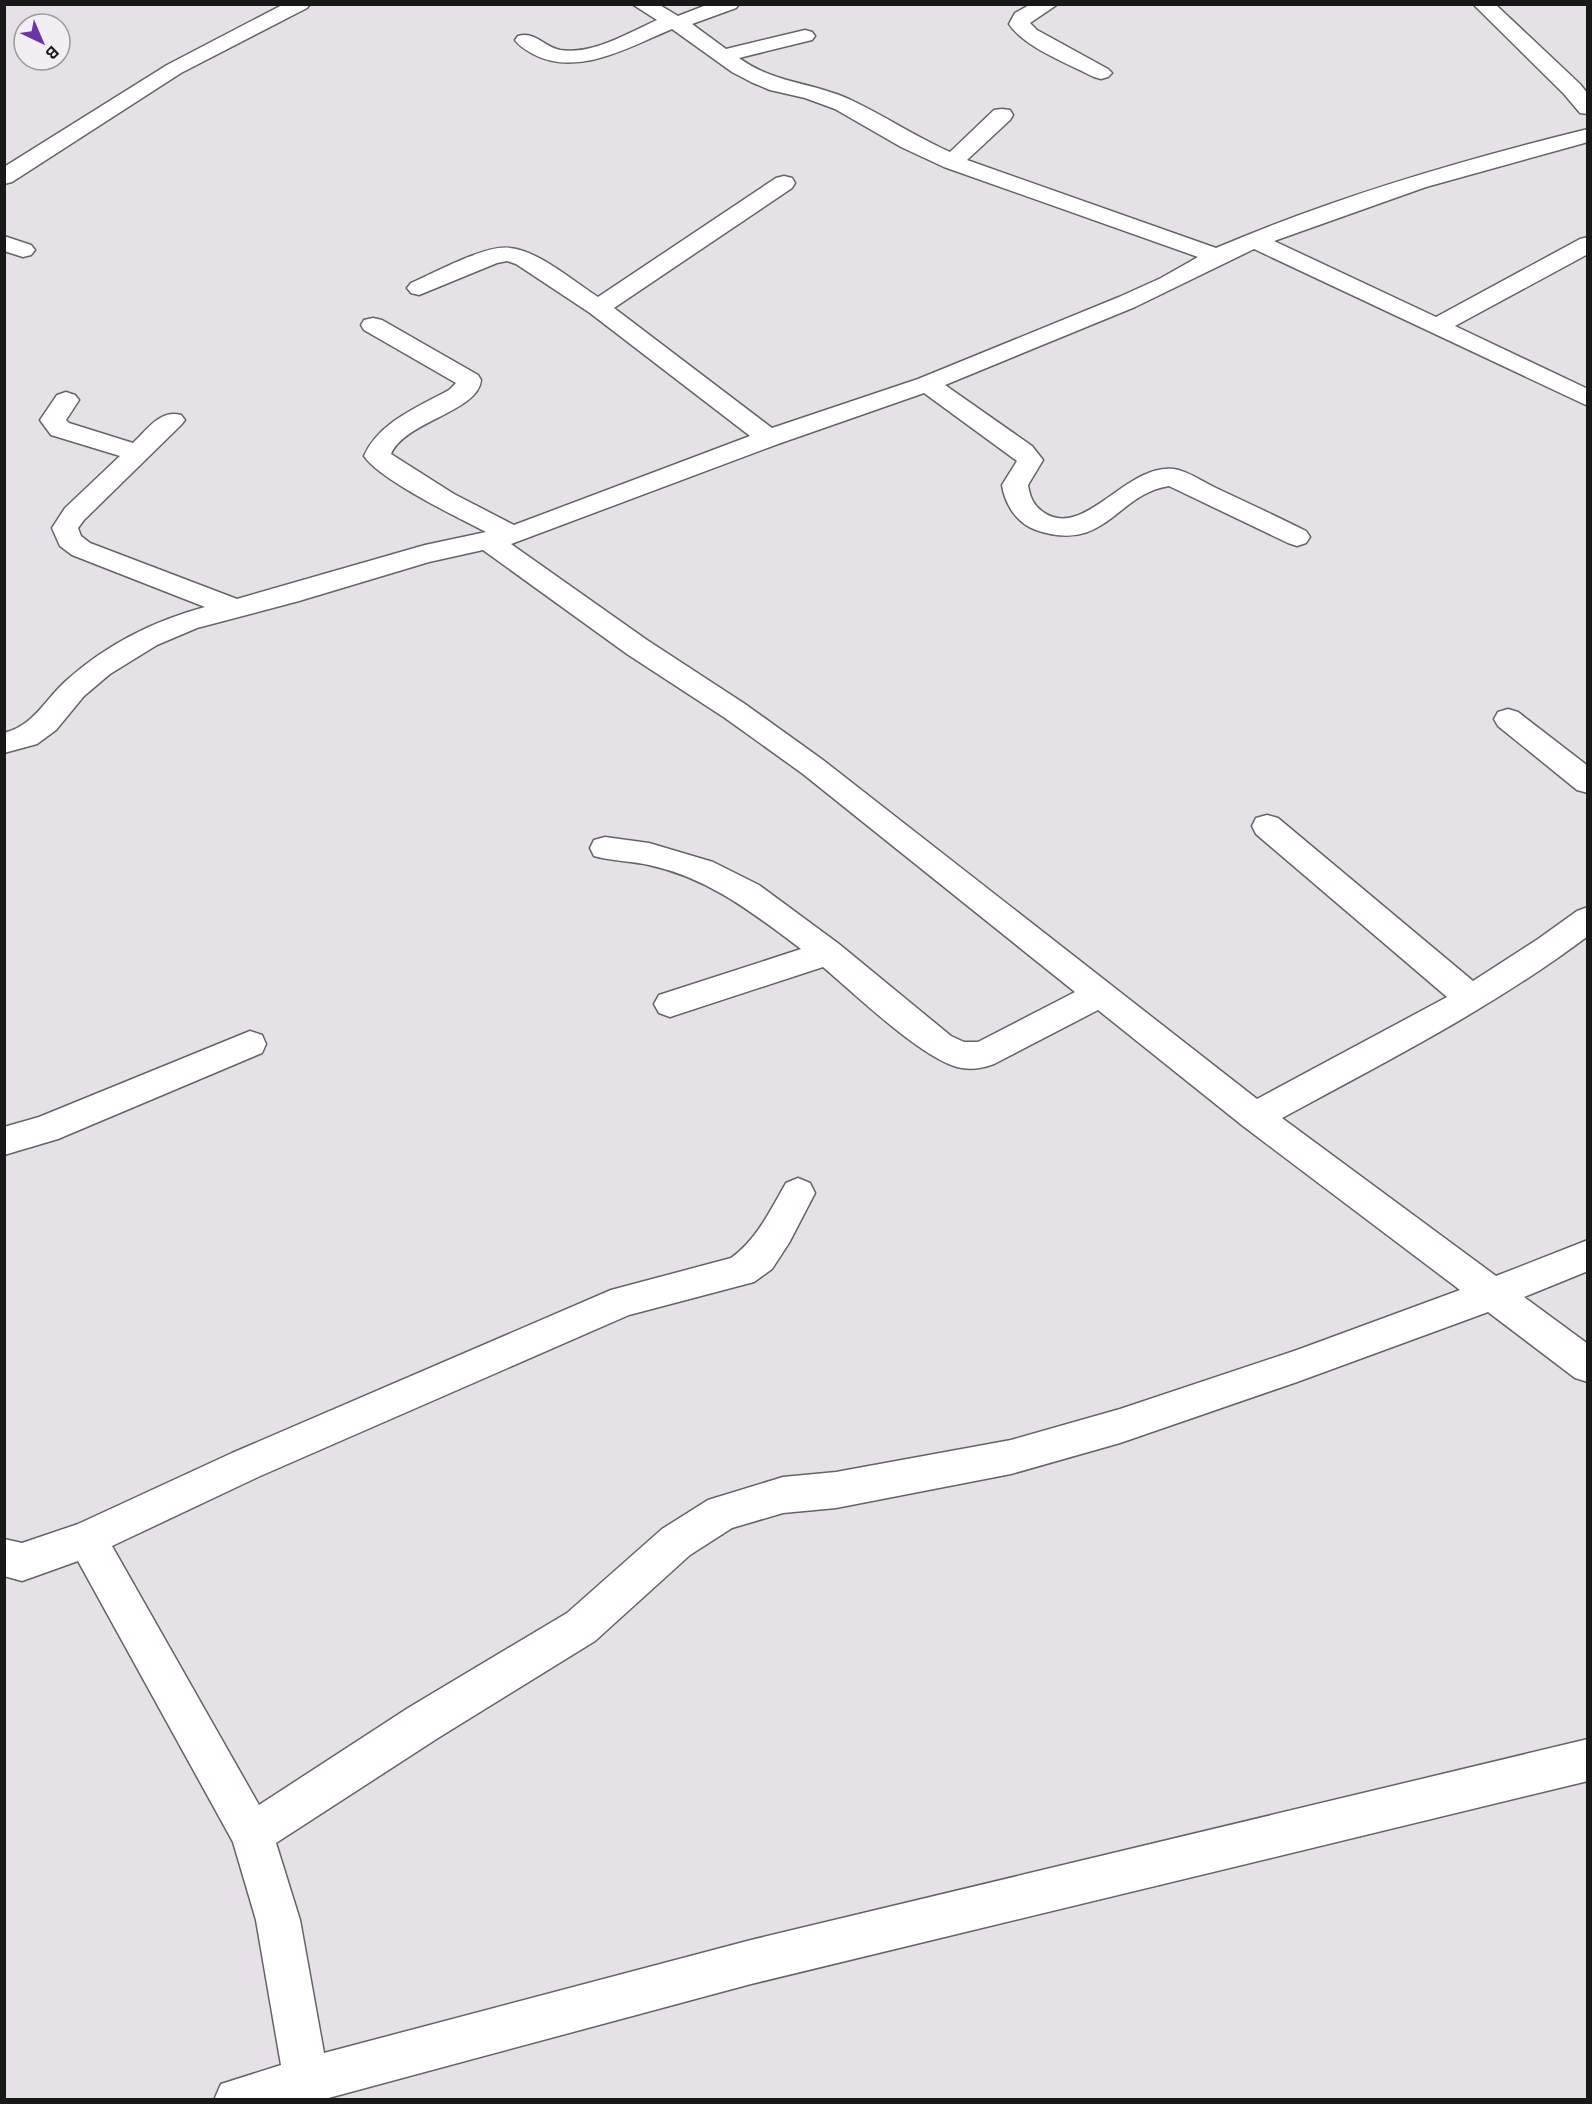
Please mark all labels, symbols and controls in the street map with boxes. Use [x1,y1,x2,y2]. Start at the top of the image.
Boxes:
north arrow [12,12,72,72]
text: B [41,42,63,63]

